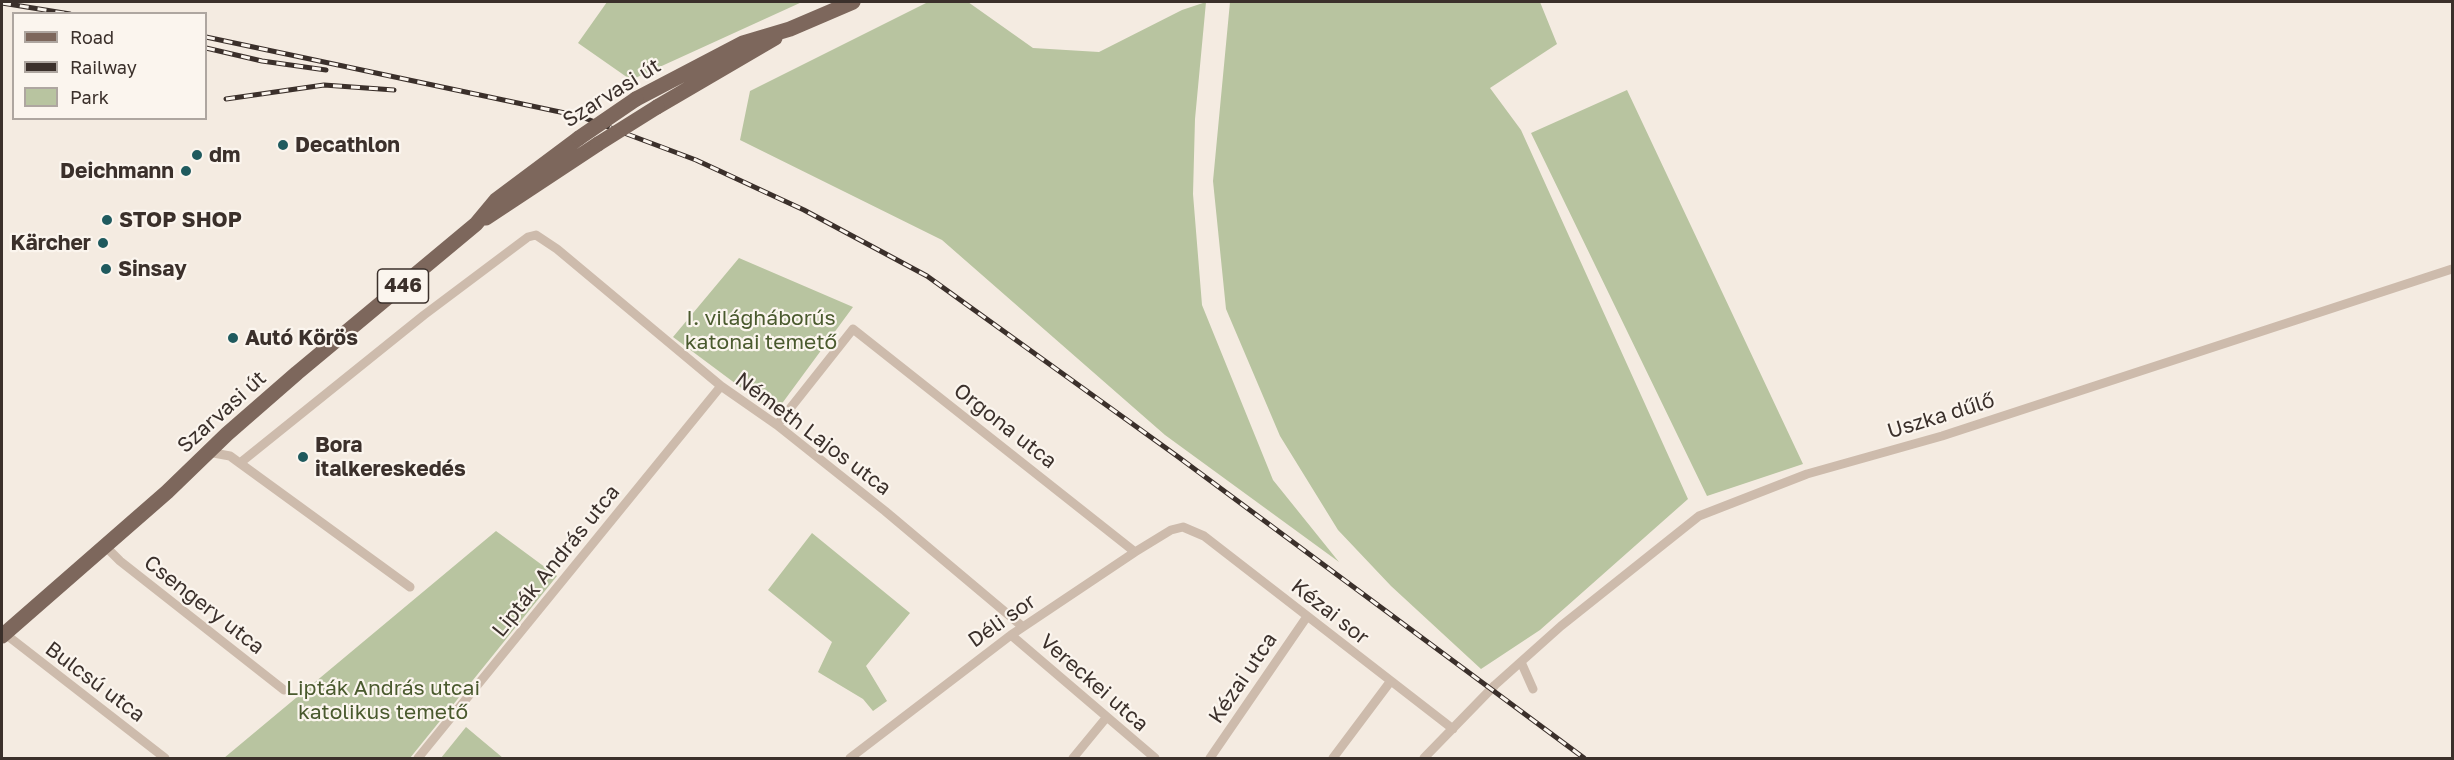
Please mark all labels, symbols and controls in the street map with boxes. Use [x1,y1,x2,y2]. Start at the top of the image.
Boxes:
legend [12,12,207,120]
text: Road [70,26,114,48]
street label: Szarvasi út [558,53,666,133]
text: Railway [70,56,137,78]
text: Park [70,86,109,108]
place label: Decathlon [295,132,400,158]
marker: Decathlon [276,138,290,152]
place label: dm [209,142,240,168]
marker: dm [190,148,204,162]
place label: Deichmann [60,158,174,184]
marker: Deichmann [179,164,193,178]
place label: STOP SHOP [119,207,242,233]
marker: STOP SHOP [100,213,114,227]
place label: Kärcher [11,230,91,256]
marker: Kärcher [96,236,110,250]
place label: Sinsay [118,256,187,282]
marker: Sinsay [99,262,113,276]
road number: 446 [378,269,428,303]
park label: I. világháborús katonai temető [685,305,837,355]
place label: Autó Körös [245,325,358,351]
marker: Autó Körös [226,331,240,345]
street label: Szarvasi út [172,366,272,458]
street label: Németh Lajos utca [730,367,896,501]
street label: Orgona utca [949,378,1061,474]
street label: Uszka dűlő [1884,388,1998,444]
place label: Bora italkereskedés [315,432,466,482]
marker: Bora italkereskedés [296,450,310,464]
street label: Lipták András utca [487,480,625,642]
street label: Csengery utca [139,550,269,660]
street label: Kézai sor [1286,574,1374,650]
street label: Déli sor [963,589,1041,653]
street label: Kézai utca [1203,628,1283,728]
street label: Vereckei utca [1035,629,1153,737]
street label: Bulcsú utca [40,636,150,728]
park label: Lipták András utcai katolikus temető [286,675,480,725]

